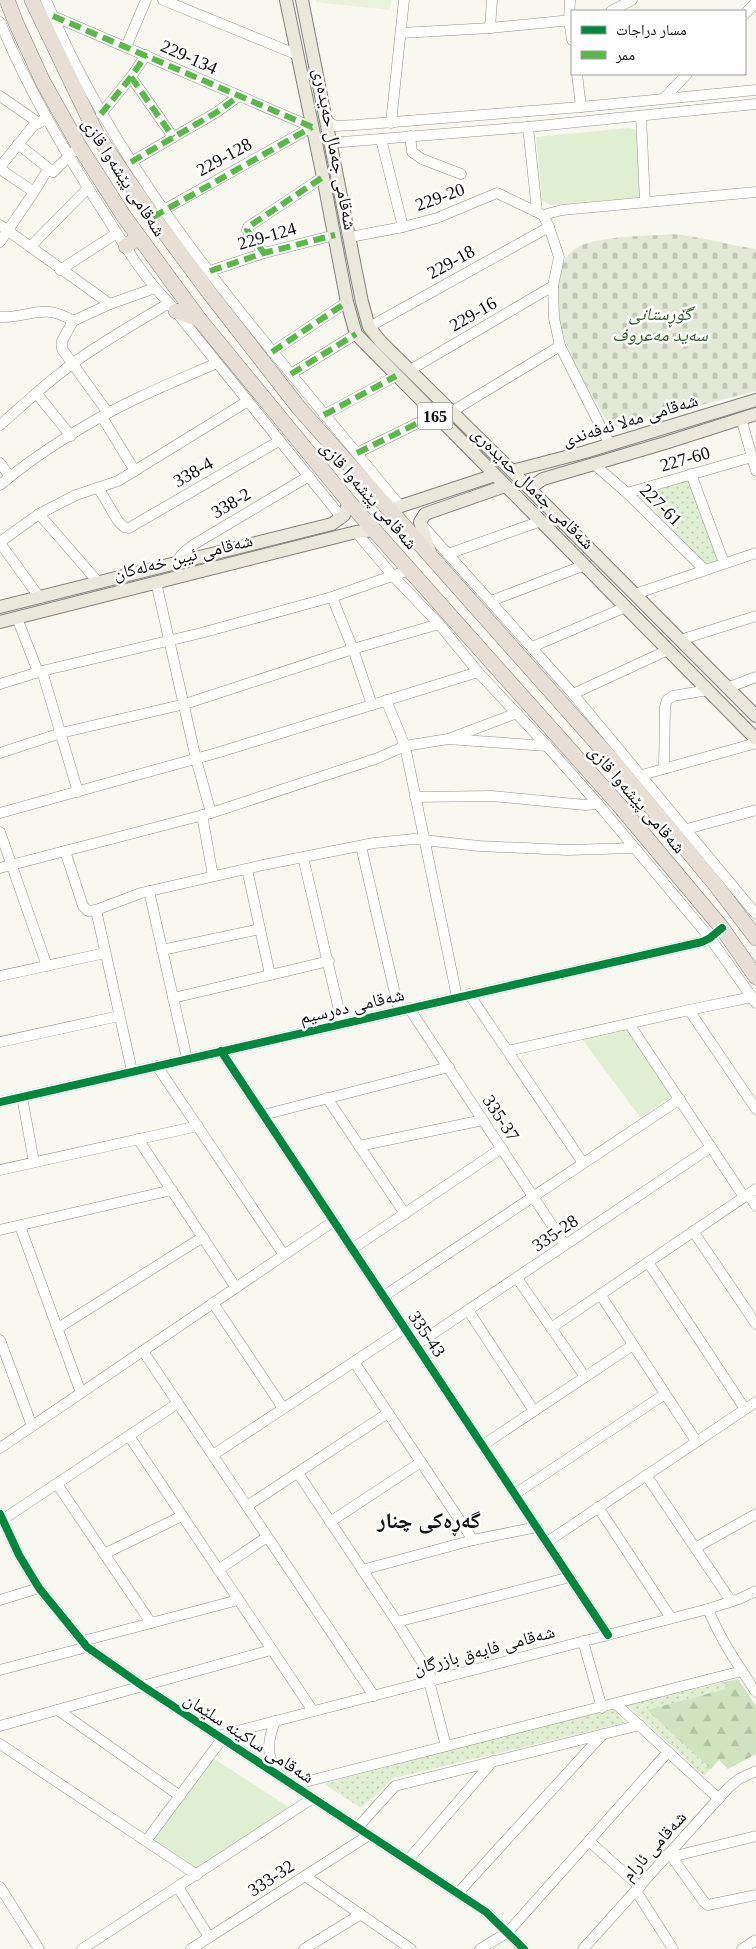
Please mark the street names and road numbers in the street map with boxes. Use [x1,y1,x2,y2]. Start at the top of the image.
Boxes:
street label: 229-134 [158,36,220,78]
street label: شەقامی جەمال حەیدەری [309,66,361,232]
street label: شەقامی پێشەوا قازی [77,114,170,241]
street label: 229-128 [193,134,255,180]
street label: 229-20 [413,179,467,215]
street label: 229-124 [235,218,299,254]
street label: 229-18 [424,241,478,283]
street label: 229-16 [446,293,500,335]
street label: شەقامی مەلا ئەفەندی [560,390,701,451]
road number: 165 [418,402,452,430]
street label: شەقامی جەمال حەیدەری [467,423,598,554]
street label: شەقامی پێشەوا قازی [316,437,422,554]
street label: 227-60 [658,442,712,476]
street label: 338-4 [170,453,216,491]
street label: 227-61 [636,480,686,530]
street label: 338-2 [208,484,254,522]
street label: شەقامی ئیبن خەلەکان [111,530,255,585]
street label: شەقامی پێشەوا قازی [584,741,690,858]
street label: شەقامی دەرسیم [298,984,407,1030]
street label: 335-37 [479,1091,523,1145]
street label: 335-28 [528,1210,582,1256]
street label: 335-43 [404,1307,450,1361]
street label: شەقامی فایەق بازرگان [411,1621,557,1679]
street label: شەقامی ساکینە سلێمان [180,1689,318,1788]
street label: شەقامی ئارام [618,1807,692,1886]
street label: 333-32 [244,1856,298,1900]

